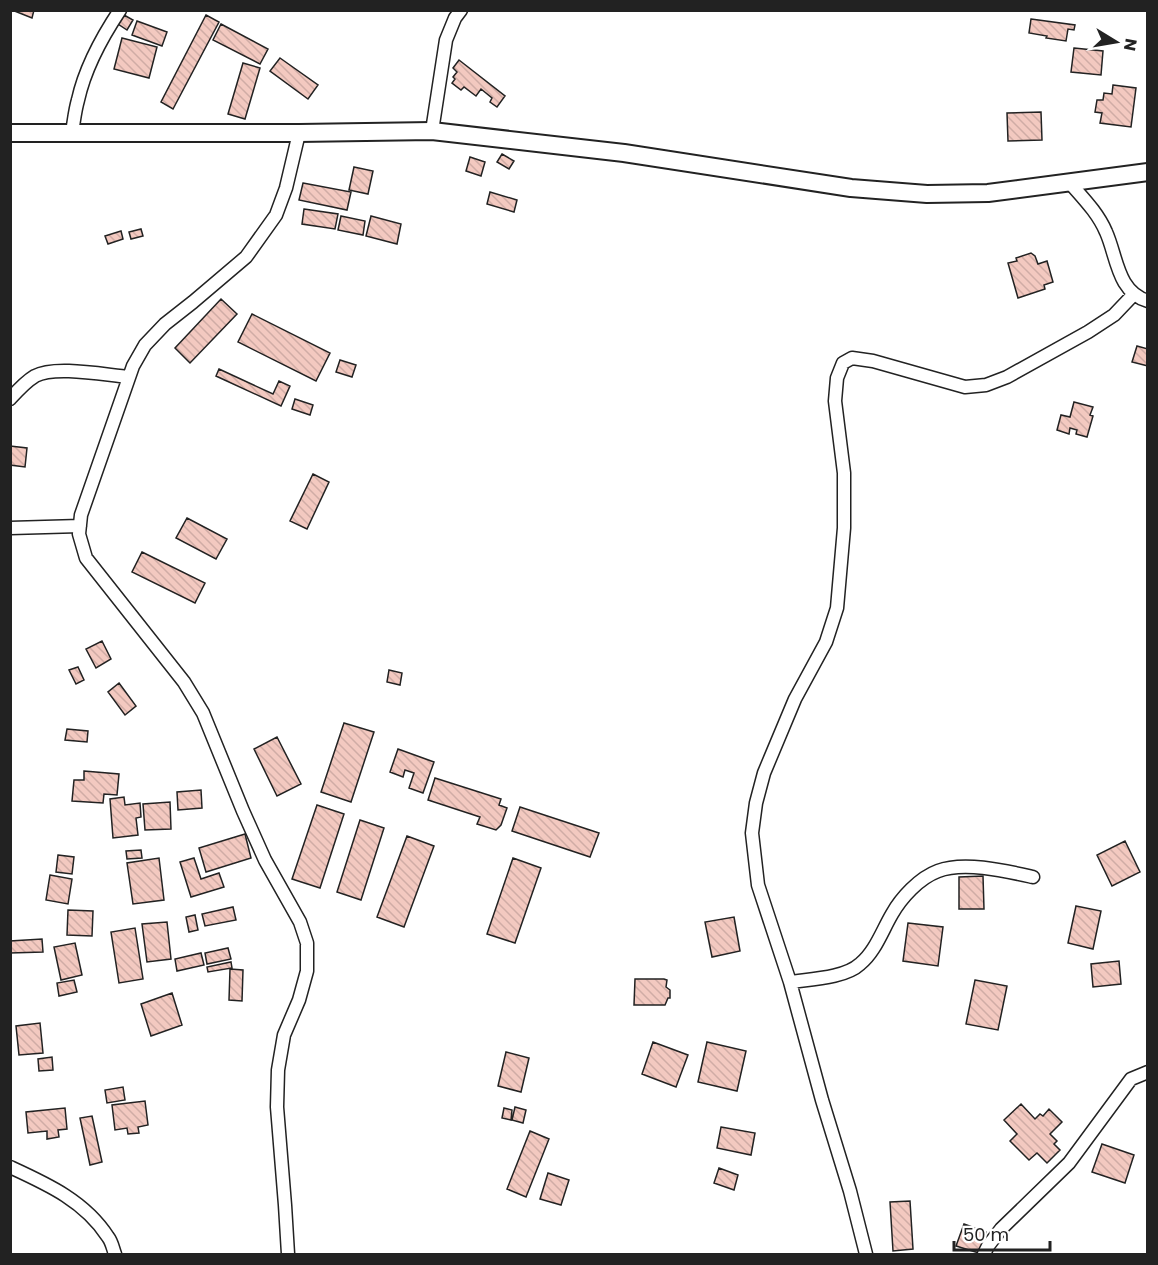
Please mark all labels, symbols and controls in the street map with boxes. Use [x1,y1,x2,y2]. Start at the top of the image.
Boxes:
north arrow [1086,12,1146,72]
text: N [1118,37,1143,53]
scale bar [954,1214,1050,1252]
text: 50 m [963,1222,1009,1247]

